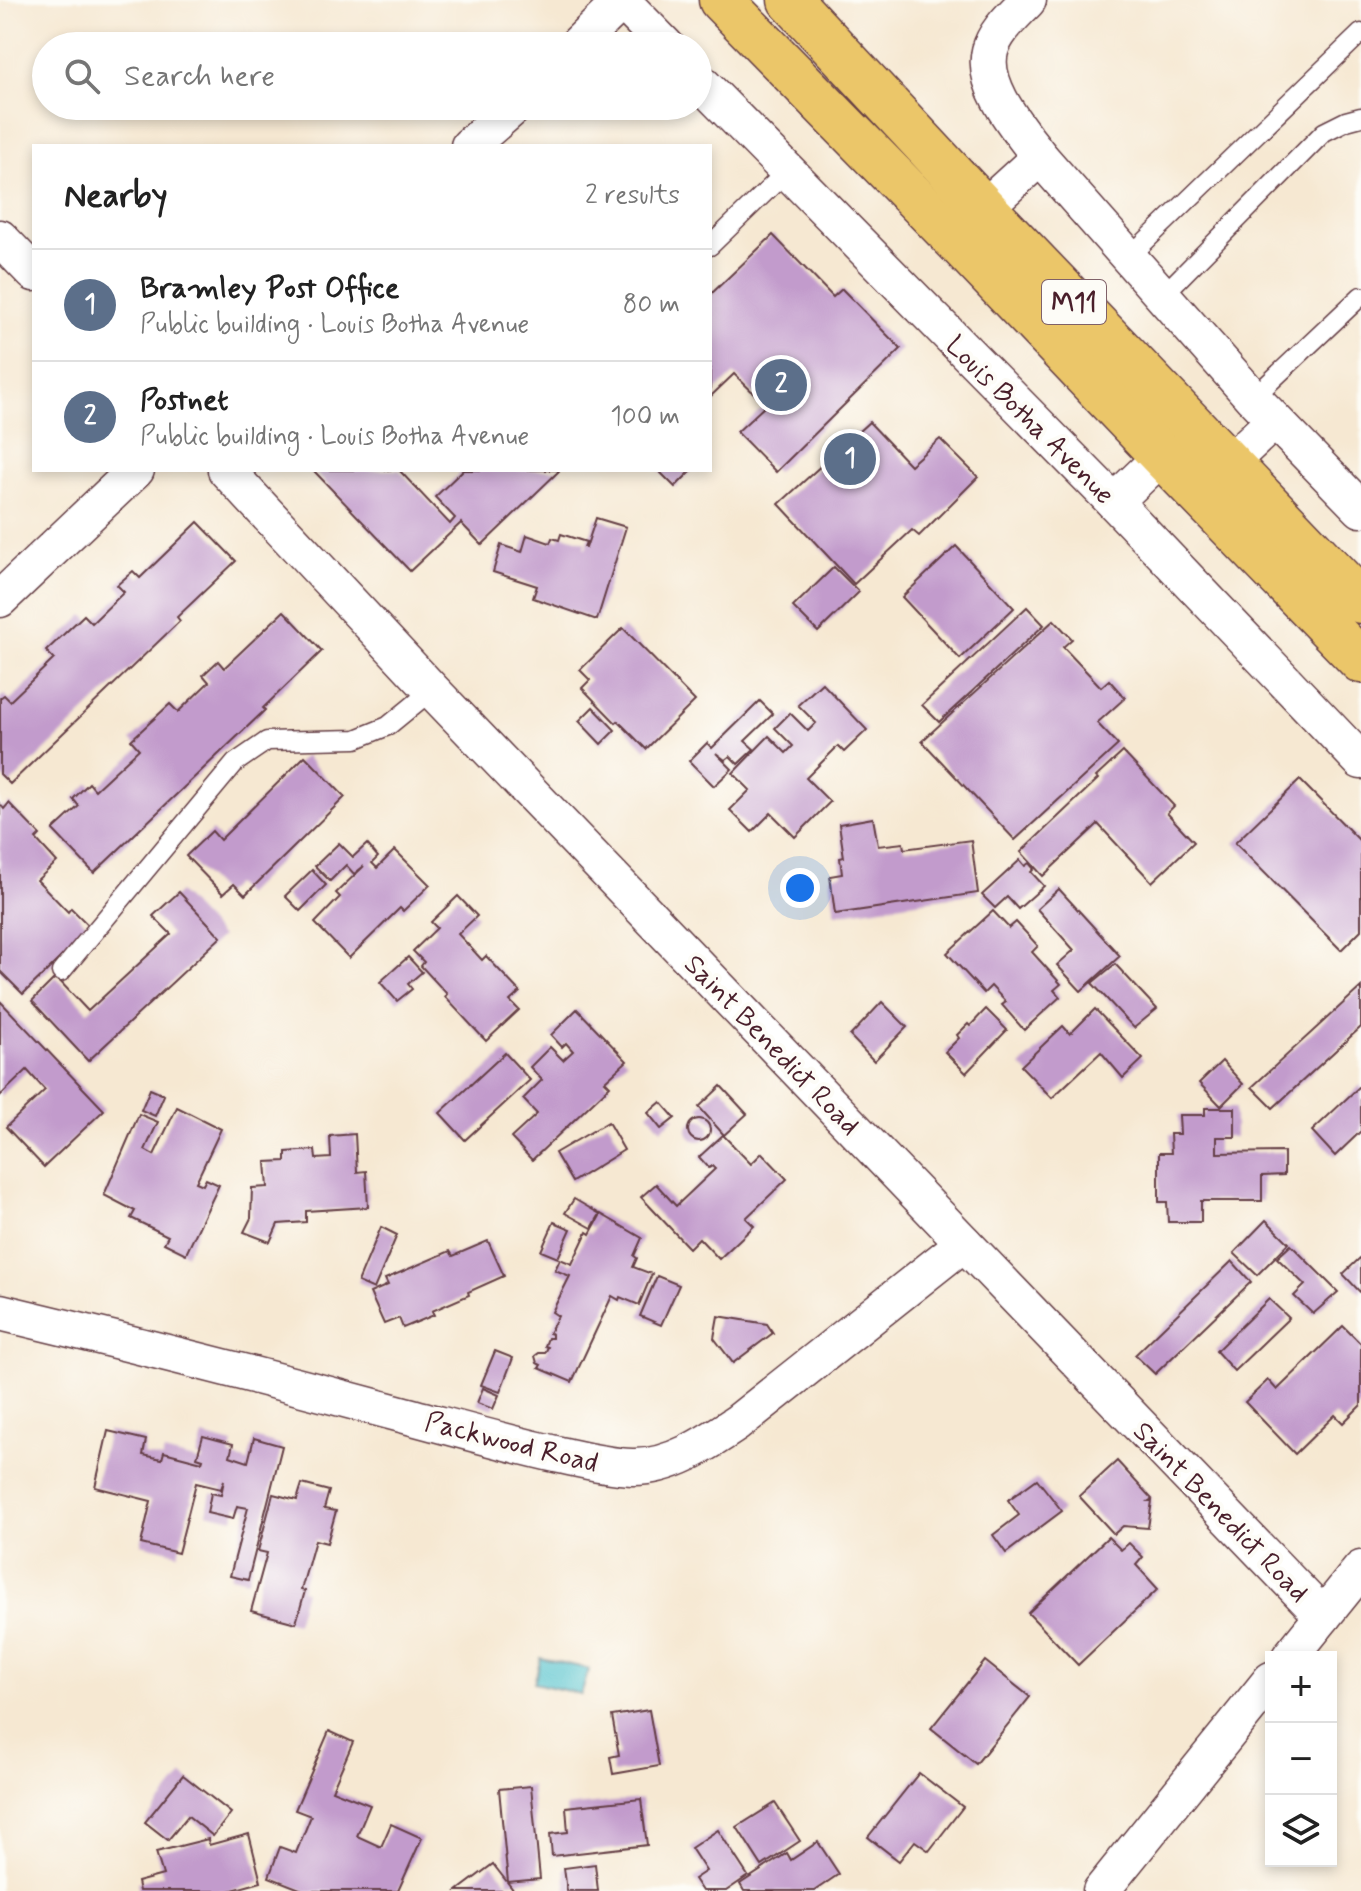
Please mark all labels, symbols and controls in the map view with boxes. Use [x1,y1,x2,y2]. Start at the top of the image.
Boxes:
search box [32,32,712,120]
icon: search [60,54,104,98]
text: Search here [124,57,275,96]
text: Nearby [64,174,168,219]
text: 2 results [585,179,680,213]
text: Bramley Post Office [140,269,400,308]
road number: M11 [1042,280,1106,324]
text: 1 [84,288,96,322]
text: 80 m [623,288,680,322]
text: Public building · Louis Botha Avenue [140,308,529,342]
street label: Louis Botha Avenue [937,328,1122,513]
pin: 2 [755,355,807,415]
text: Postnet [140,381,228,420]
text: 2 [84,400,96,434]
text: 100 m [610,400,680,434]
text: Public building · Louis Botha Avenue [140,420,529,454]
pin: 1 [824,429,876,489]
your location [780,868,820,908]
street label: Saint Benedict Road [675,947,867,1144]
street label: Packwood Road [421,1404,602,1483]
street label: Saint Benedict Road [1124,1414,1316,1611]
map controls [1265,1651,1337,1867]
button: + [1265,1651,1337,1723]
button: − [1265,1723,1337,1795]
button: layers [1265,1795,1337,1867]

